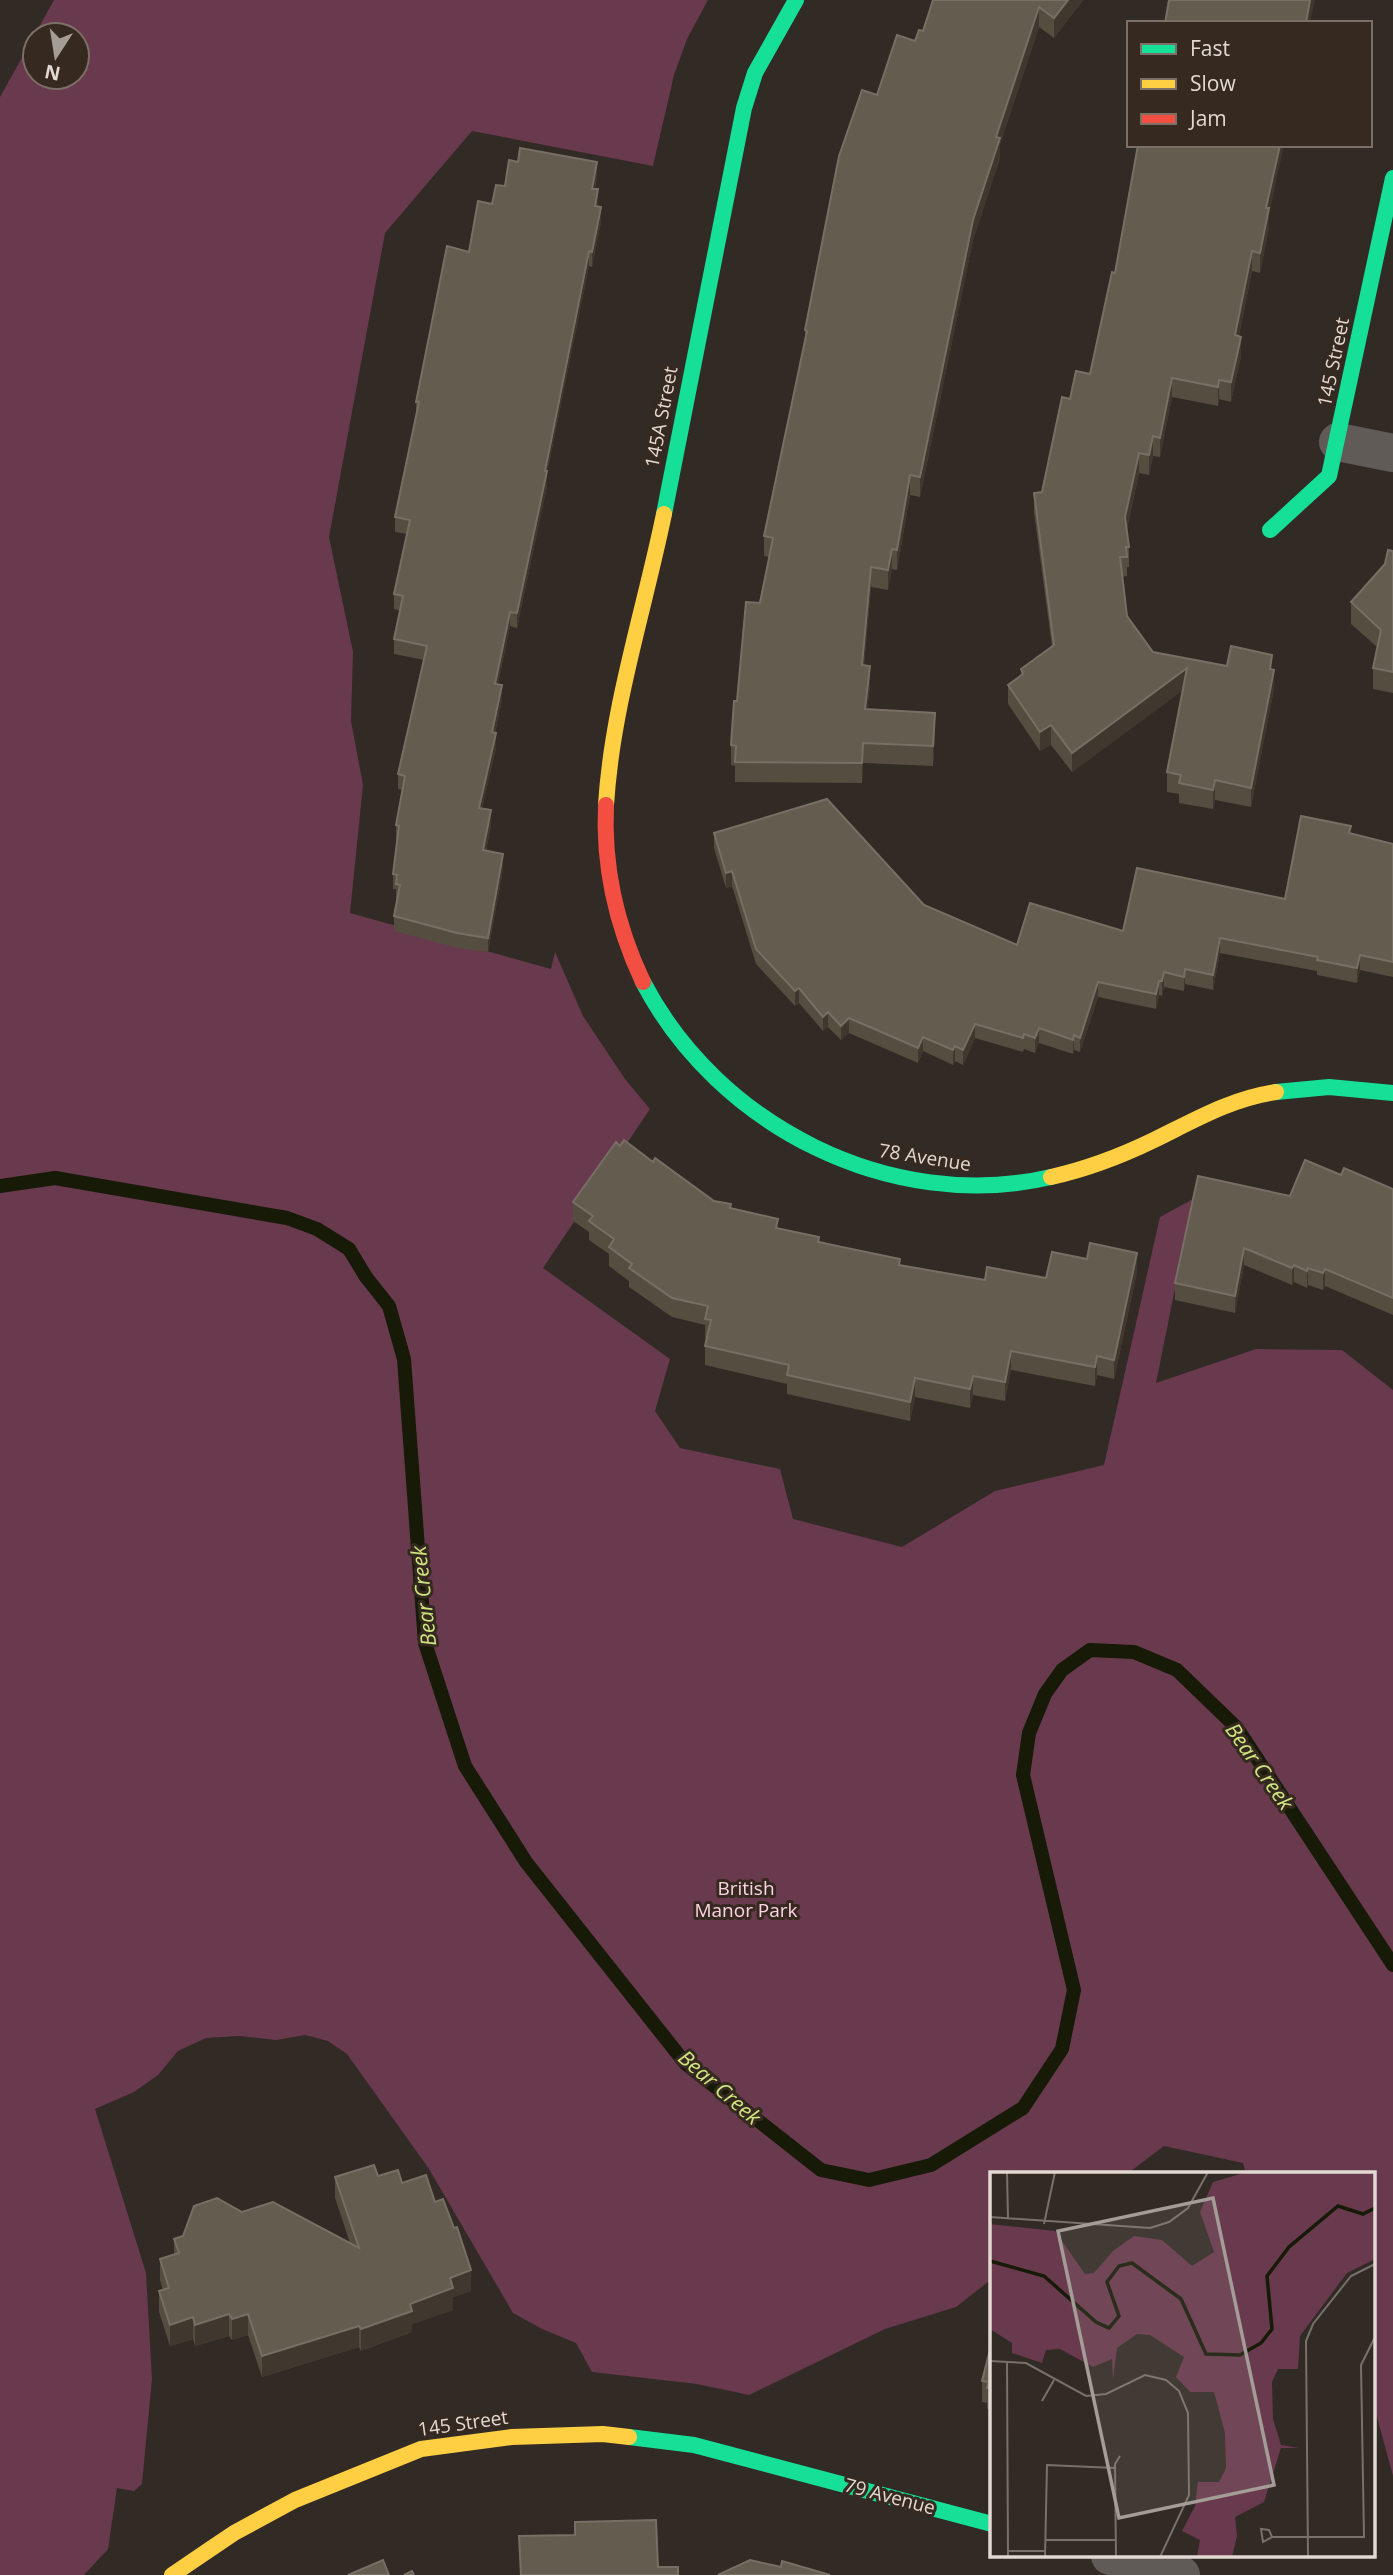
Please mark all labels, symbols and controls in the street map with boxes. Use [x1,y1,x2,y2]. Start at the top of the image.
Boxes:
north arrow [21,21,91,91]
legend [1127,21,1372,147]
text: Fast [1190,34,1230,62]
text: N [42,58,63,87]
text: Slow [1190,69,1236,97]
text: Jam [1188,104,1227,132]
street label: 145 Street [1311,315,1355,409]
street label: 145A Street [638,364,684,470]
street label: 78 Avenue [877,1137,973,1177]
water label: Bear Creek [404,1544,442,1647]
water label: Bear Creek [1220,1717,1301,1816]
park label: British Manor Park [694,1875,798,1923]
water label: Bear Creek [673,2043,768,2131]
inset map [990,2172,1376,2558]
street label: 145 Street [416,2404,510,2442]
street label: 79 Avenue [842,2471,938,2521]

